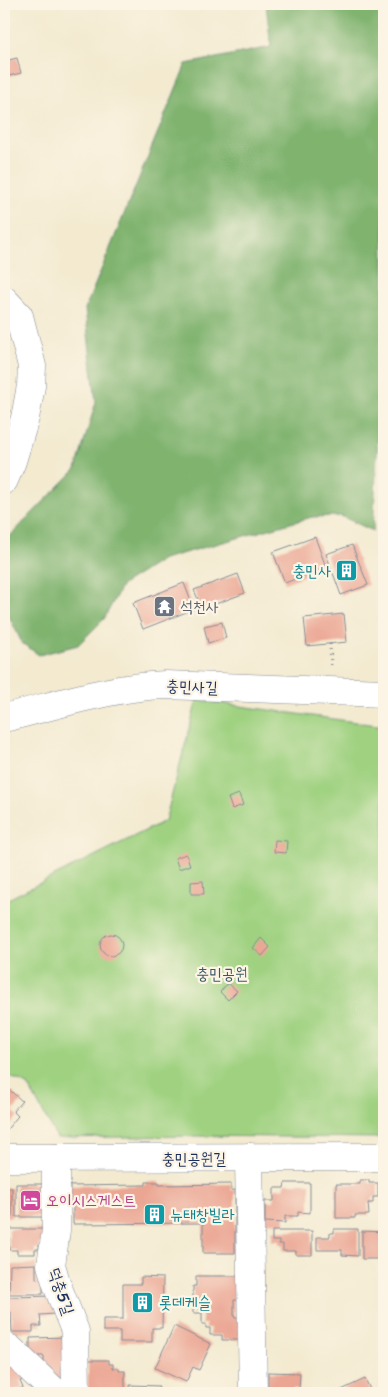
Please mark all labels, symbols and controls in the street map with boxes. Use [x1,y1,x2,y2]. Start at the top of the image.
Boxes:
place label: 충민사 [292,556,331,585]
building icon: 충민사 [335,558,359,582]
place label: 석천사 [180,592,219,621]
temple icon: 석천사 [152,594,176,618]
street label: 충민사길 [166,671,218,702]
park label: 충민공원 [196,959,248,988]
street label: 충민공원길 [162,1144,226,1173]
place label: 오이시스게스트 [46,1186,136,1215]
hotel icon: 오이시스게스트 [18,1188,42,1212]
place label: 뉴태창빌라 [170,1200,235,1229]
building icon: 뉴태창빌라 [142,1202,166,1226]
street label: 덕충5길 [40,1264,83,1319]
place label: 롯데케슬 [159,1288,211,1317]
building icon: 롯데케슬 [131,1290,155,1314]

